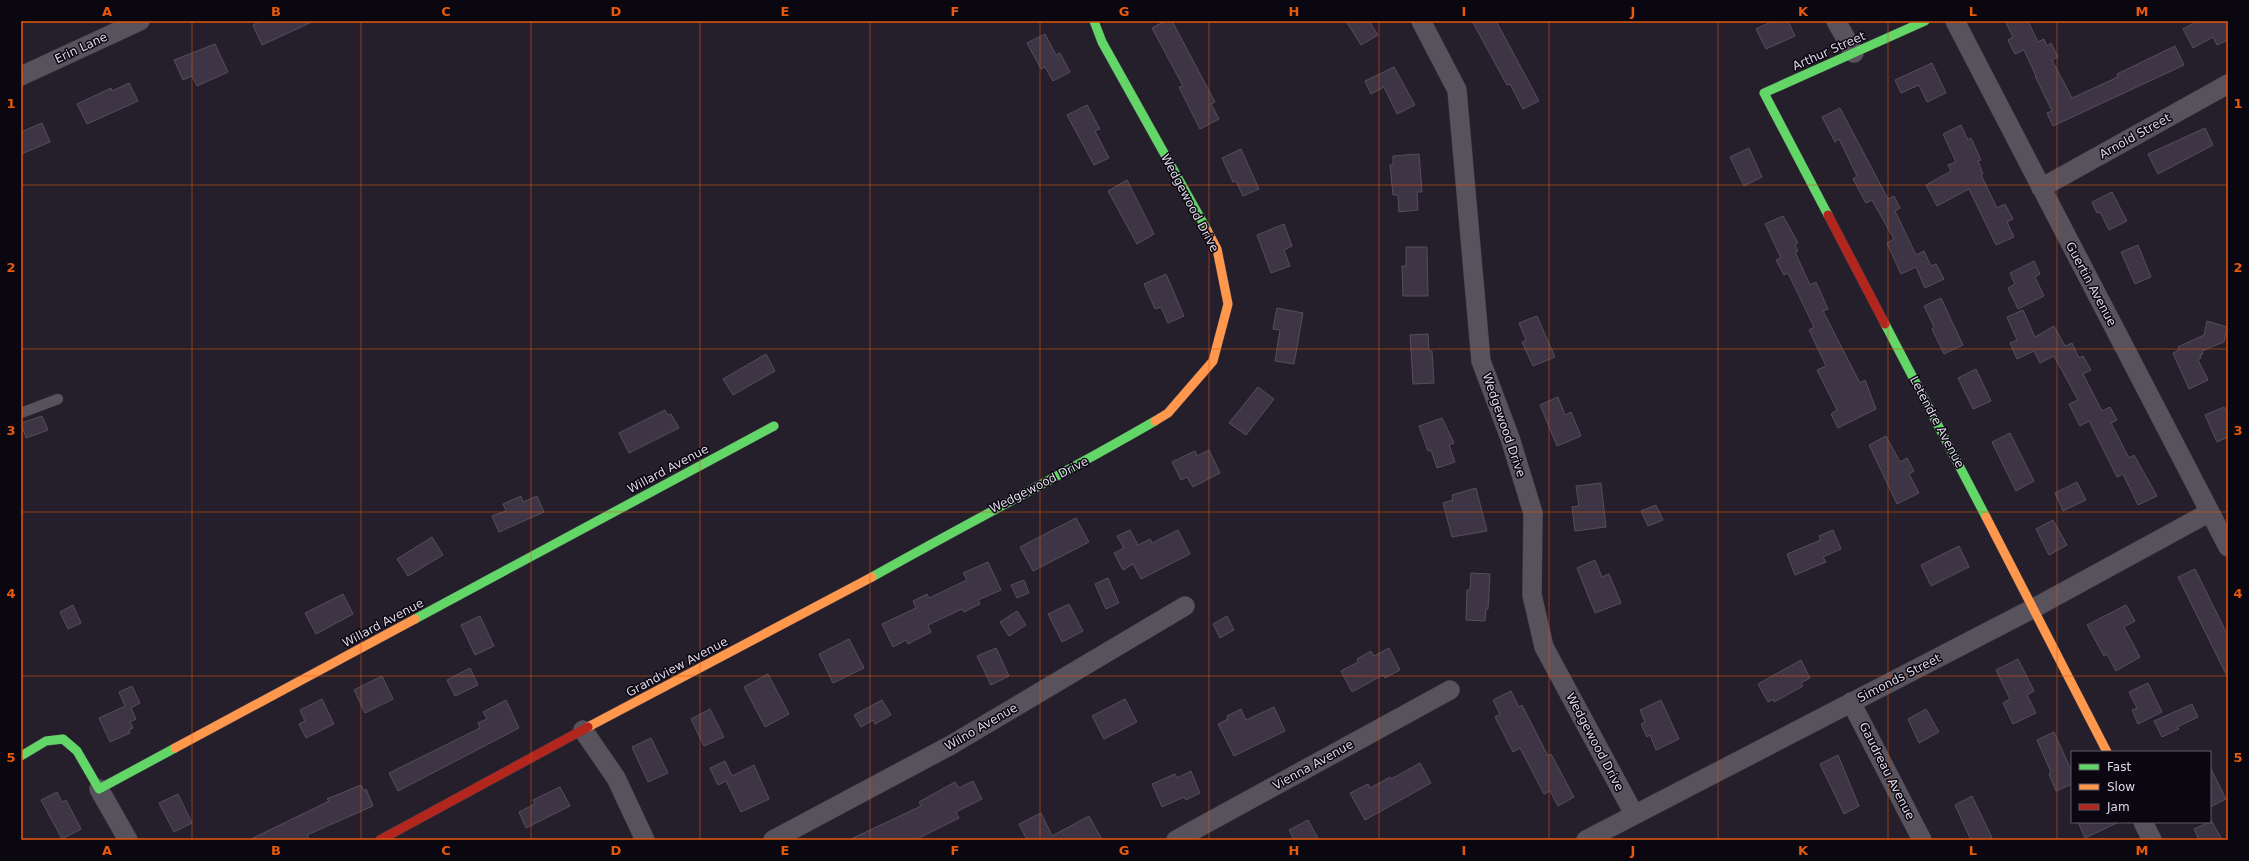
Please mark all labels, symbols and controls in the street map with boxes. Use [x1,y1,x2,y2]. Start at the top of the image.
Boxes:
text: A [102,4,112,19]
text: B [271,4,281,19]
text: C [441,4,451,19]
text: D [611,4,622,19]
text: E [781,4,789,19]
text: F [951,4,959,19]
text: G [1119,4,1129,19]
text: H [1289,4,1299,19]
text: I [1462,4,1466,19]
text: J [1630,4,1635,19]
text: K [1798,4,1809,19]
text: L [1969,4,1977,19]
text: M [2136,4,2148,19]
street label: Arthur Street [1790,29,1868,73]
street label: Erin Lane [53,30,109,66]
text: 1 [6,96,16,111]
text: 1 [2233,96,2243,111]
street label: Arnold Street [2097,111,2173,161]
street label: Wedgewood Drive [1158,152,1222,254]
street label: Guertin Avenue [2063,240,2119,328]
text: 2 [6,260,16,275]
text: 2 [2233,260,2243,275]
street label: Wedgewood Drive [1480,371,1528,479]
street label: Letendre Avenue [1907,374,1967,470]
text: 3 [6,423,16,438]
text: 3 [2233,423,2243,438]
street label: Willard Avenue [625,442,711,496]
street label: Wedgewood Drive [987,454,1091,516]
text: 4 [6,586,16,601]
text: 4 [2233,586,2243,601]
street label: Willard Avenue [340,596,426,650]
street label: Grandview Avenue [624,634,730,700]
street label: Simonds Street [1855,651,1943,705]
street label: Wedgewood Drive [1563,691,1627,793]
street label: Wilno Avenue [942,701,1020,753]
street label: Gaudreau Avenue [1856,720,1918,822]
street label: Vienna Avenue [1270,737,1356,793]
text: 5 [6,750,16,765]
text: 5 [2233,750,2243,765]
legend [2071,751,2211,823]
text: Fast [2107,760,2131,774]
text: Slow [2107,780,2135,794]
text: Jam [2106,800,2130,814]
text: A [102,843,112,858]
text: B [271,843,281,858]
text: C [441,843,451,858]
text: D [611,843,622,858]
text: E [781,843,789,858]
text: F [951,843,959,858]
text: G [1119,843,1129,858]
text: H [1289,843,1299,858]
text: I [1462,843,1466,858]
text: J [1630,843,1635,858]
text: K [1798,843,1809,858]
text: L [1969,843,1977,858]
text: M [2136,843,2148,858]

